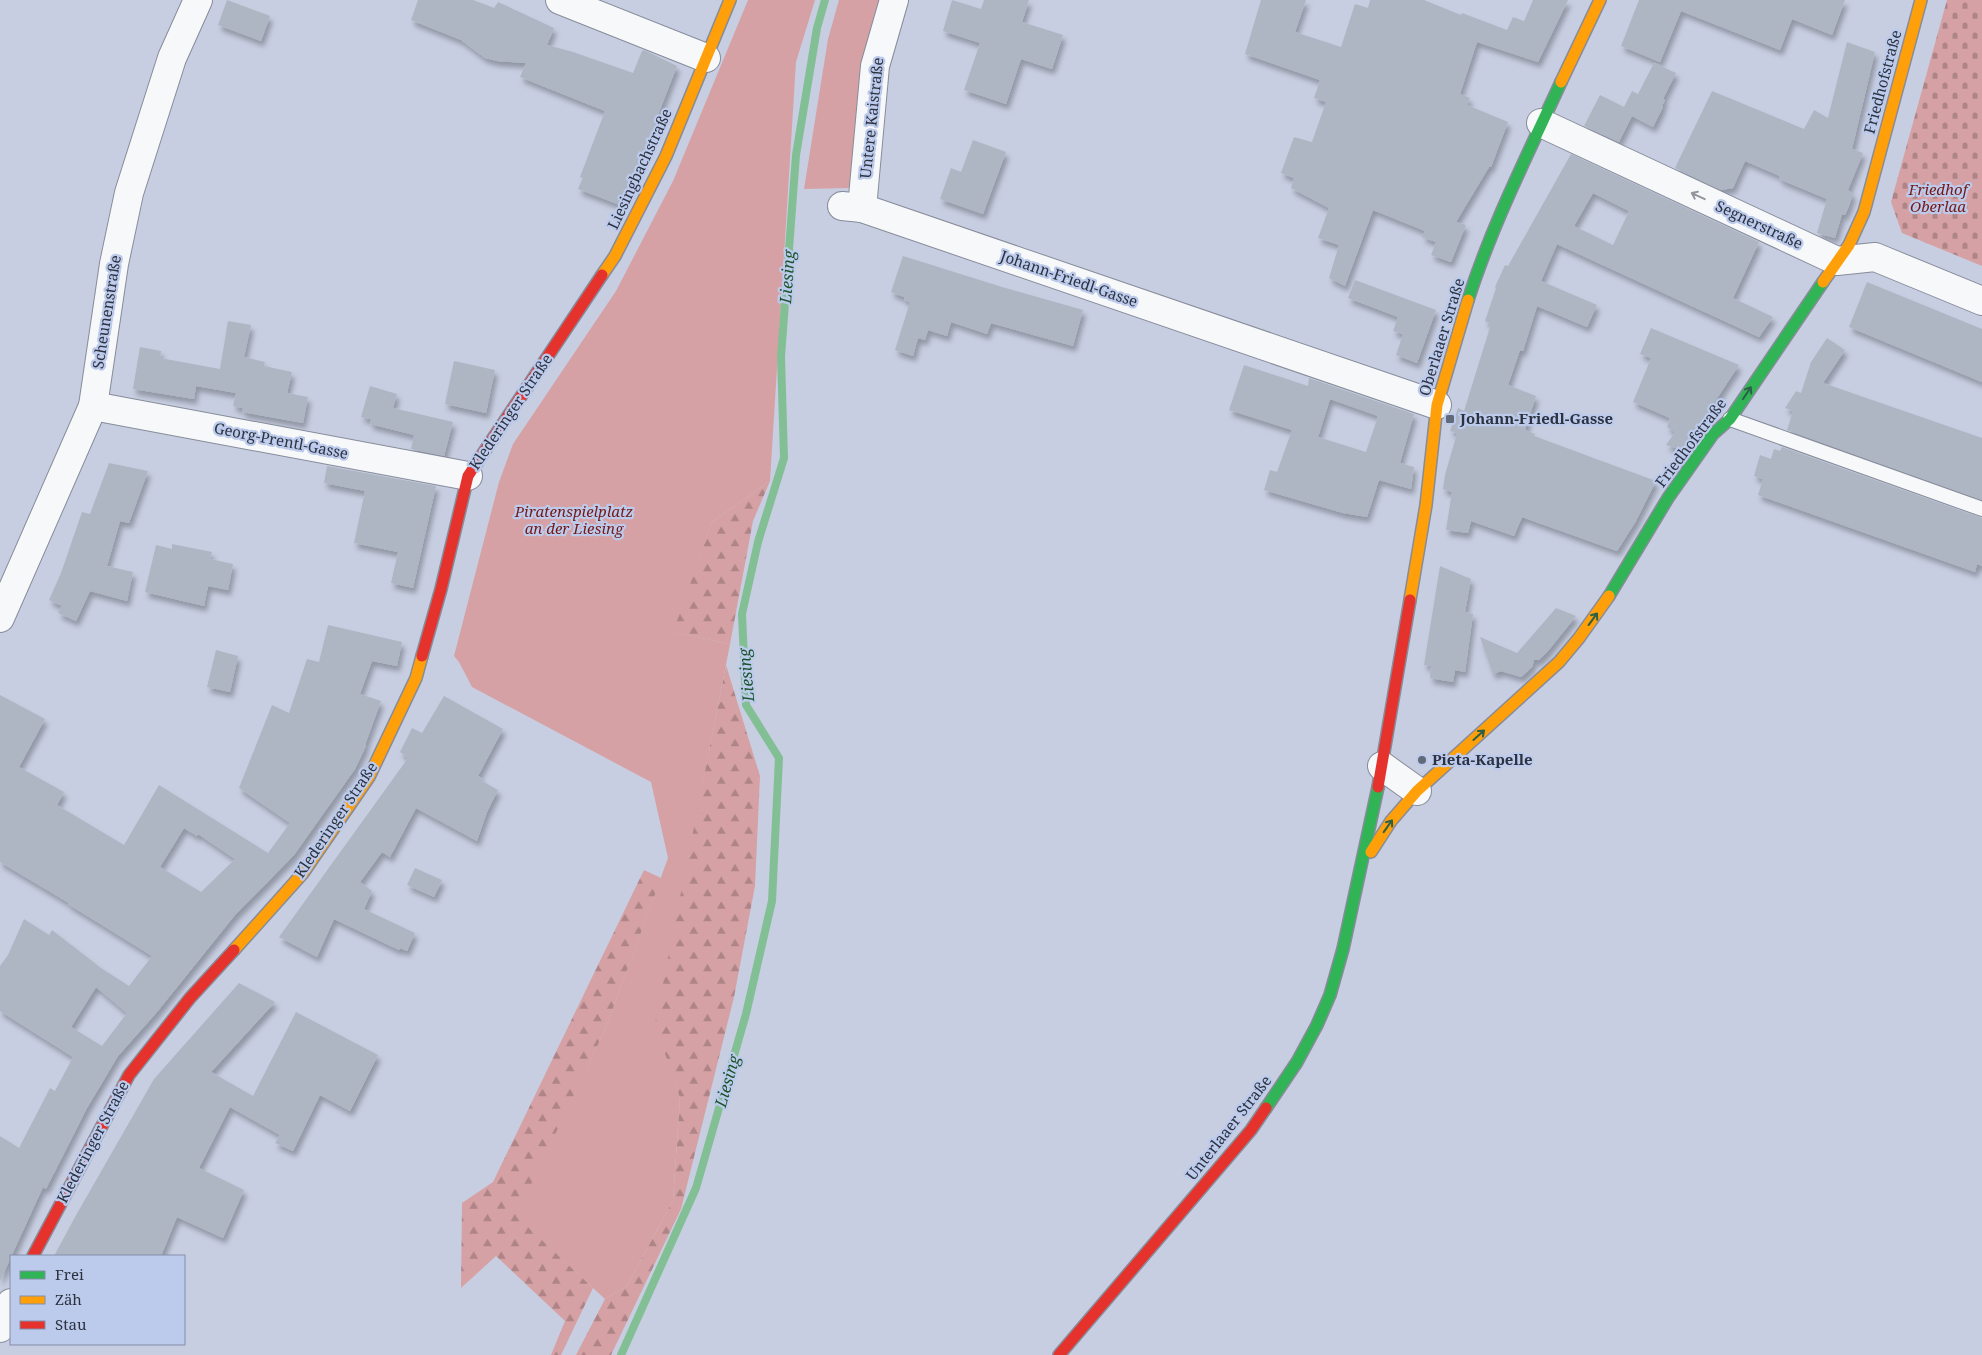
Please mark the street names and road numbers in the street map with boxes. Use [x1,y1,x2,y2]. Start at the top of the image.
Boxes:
street label: Friedhofstraße [1859,28,1905,136]
street label: Untere Kaistraße [855,56,887,179]
street label: Liesingbachstraße [602,105,676,232]
street label: Segnerstraße [1713,195,1806,253]
street label: Johann-Friedl-Gasse [997,245,1141,311]
street label: Scheunenstraße [87,253,125,370]
street label: Oberlaaer Straße [1414,275,1468,398]
street label: Klederinger Straße [464,350,556,473]
street label: Friedhofstraße [1650,394,1730,491]
street label: Georg-Prentl-Gasse [212,417,350,463]
street label: Klederinger Straße [289,758,381,881]
street label: Unterlaaer Straße [1181,1071,1275,1184]
street label: Klederinger Straße [52,1077,133,1206]

